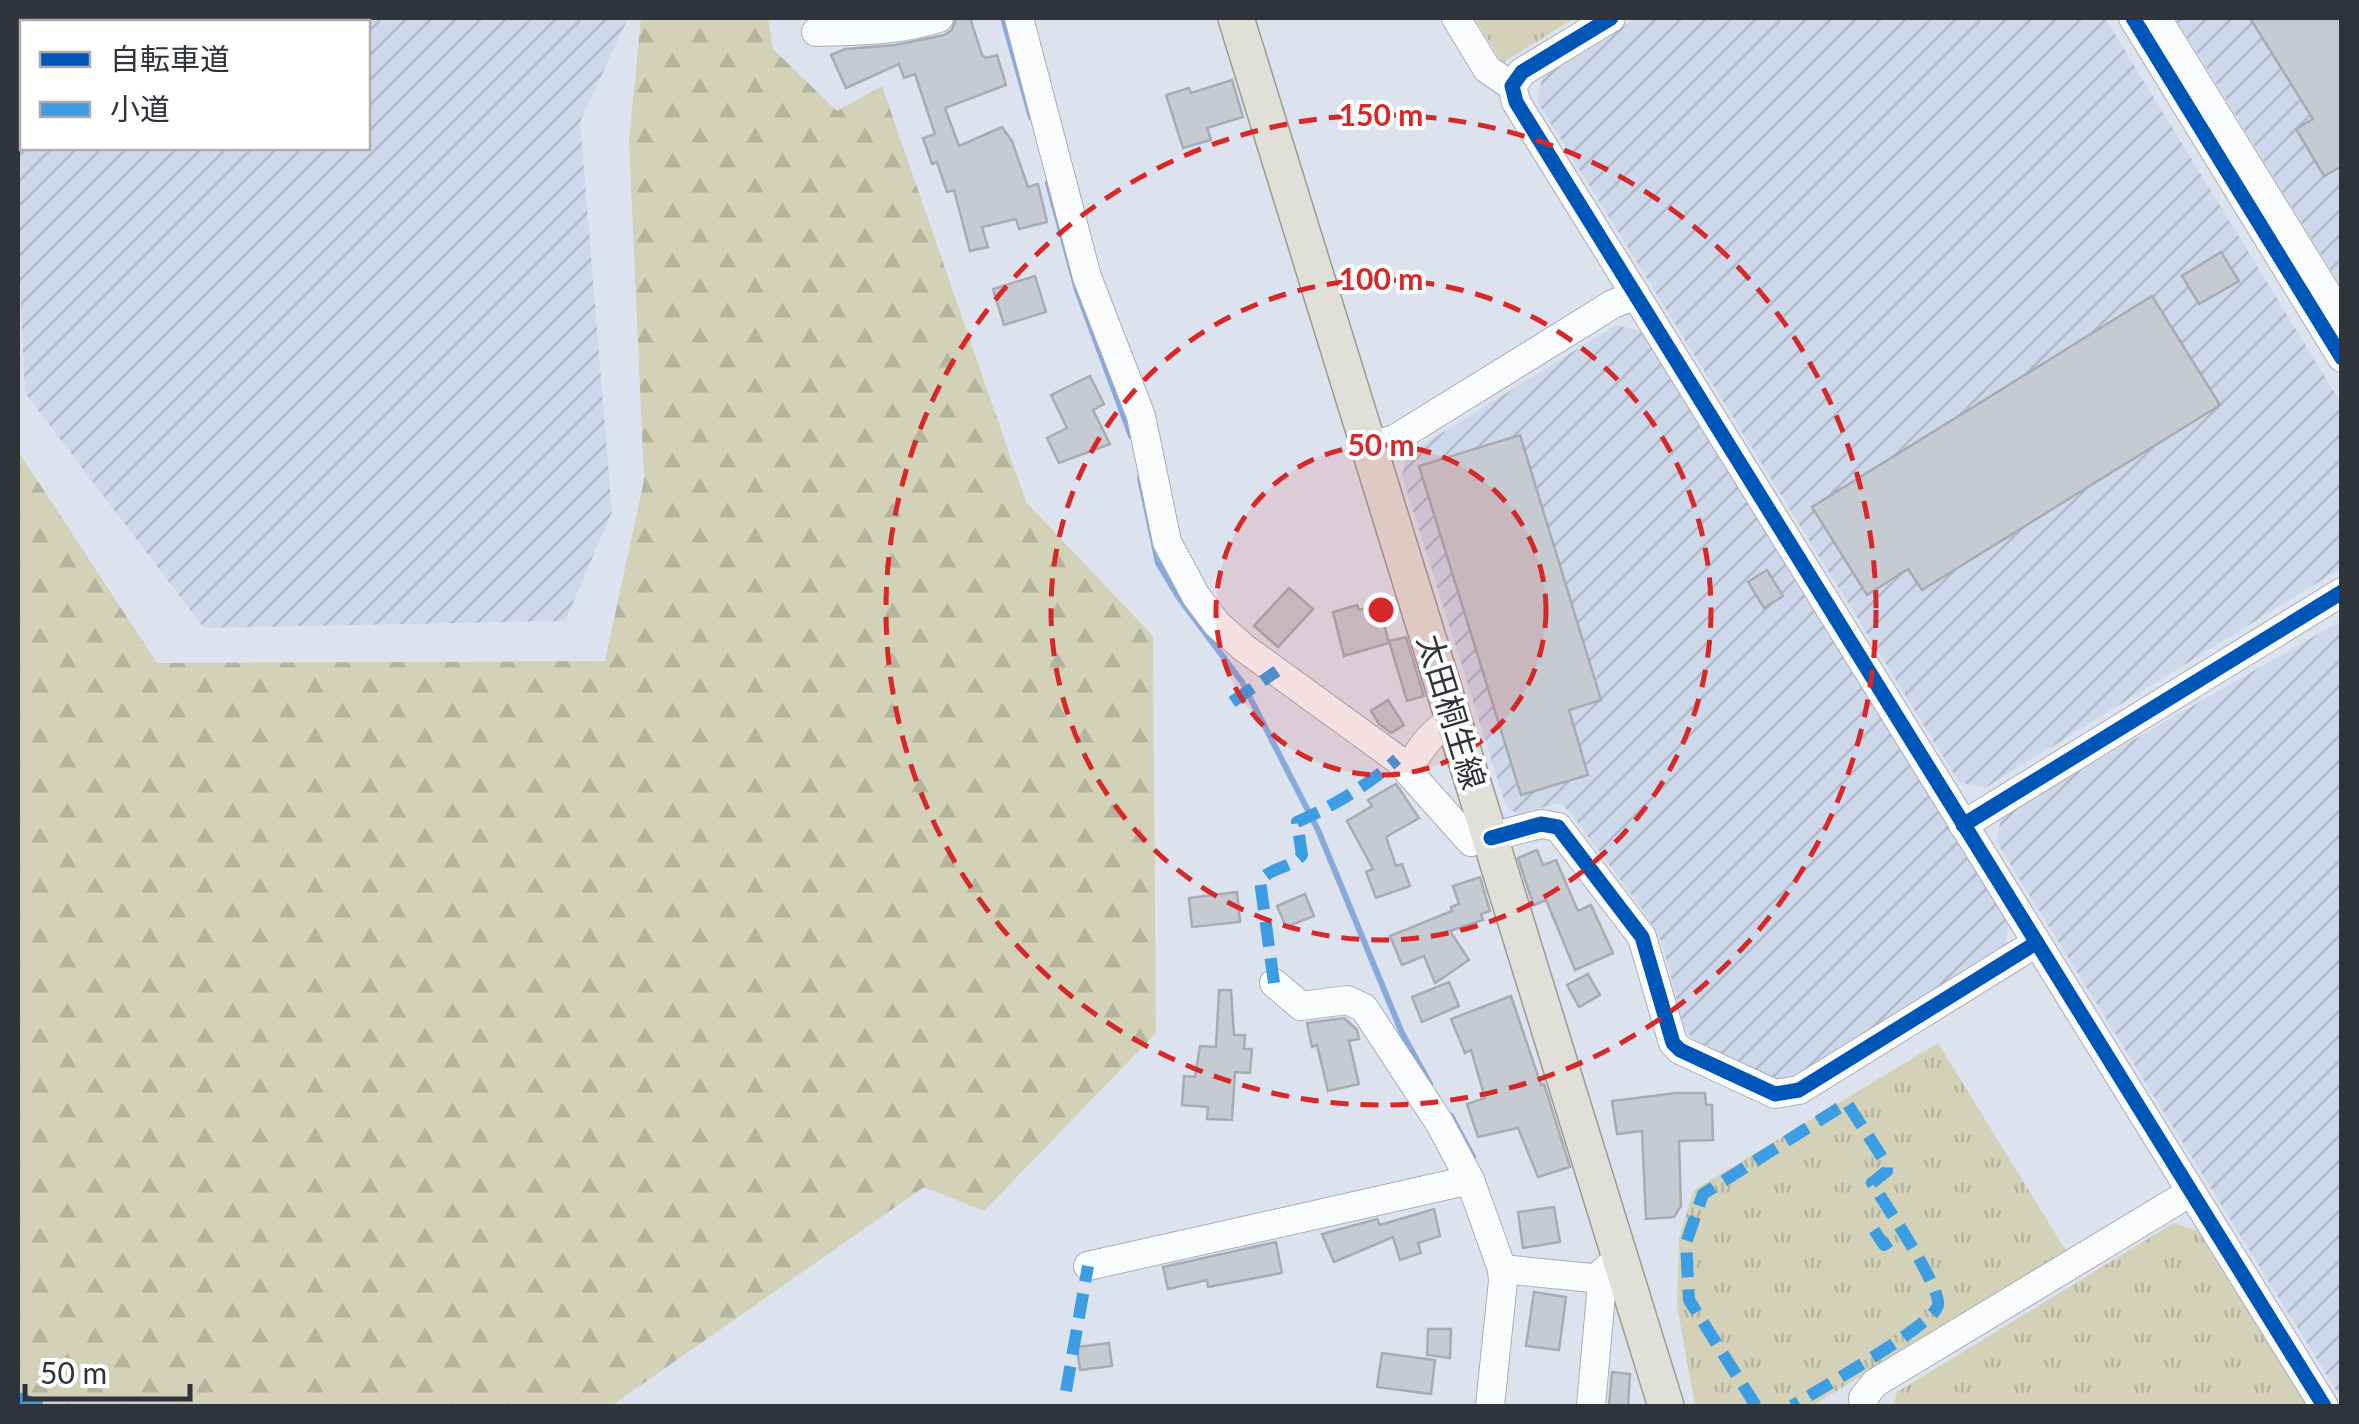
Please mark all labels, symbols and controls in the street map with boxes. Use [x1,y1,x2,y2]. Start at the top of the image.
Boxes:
legend [20,20,370,150]
text: 自転車道 [110,40,230,76]
text: 小道 [110,90,170,126]
text: 150 m [1339,96,1423,132]
text: 100 m [1339,260,1423,296]
text: 50 m [1347,426,1415,462]
centre of rings [1363,592,1399,628]
street label: 太田桐生線 [1410,629,1494,794]
scale bar [25,1339,190,1401]
text: 50 m [40,1354,107,1390]

